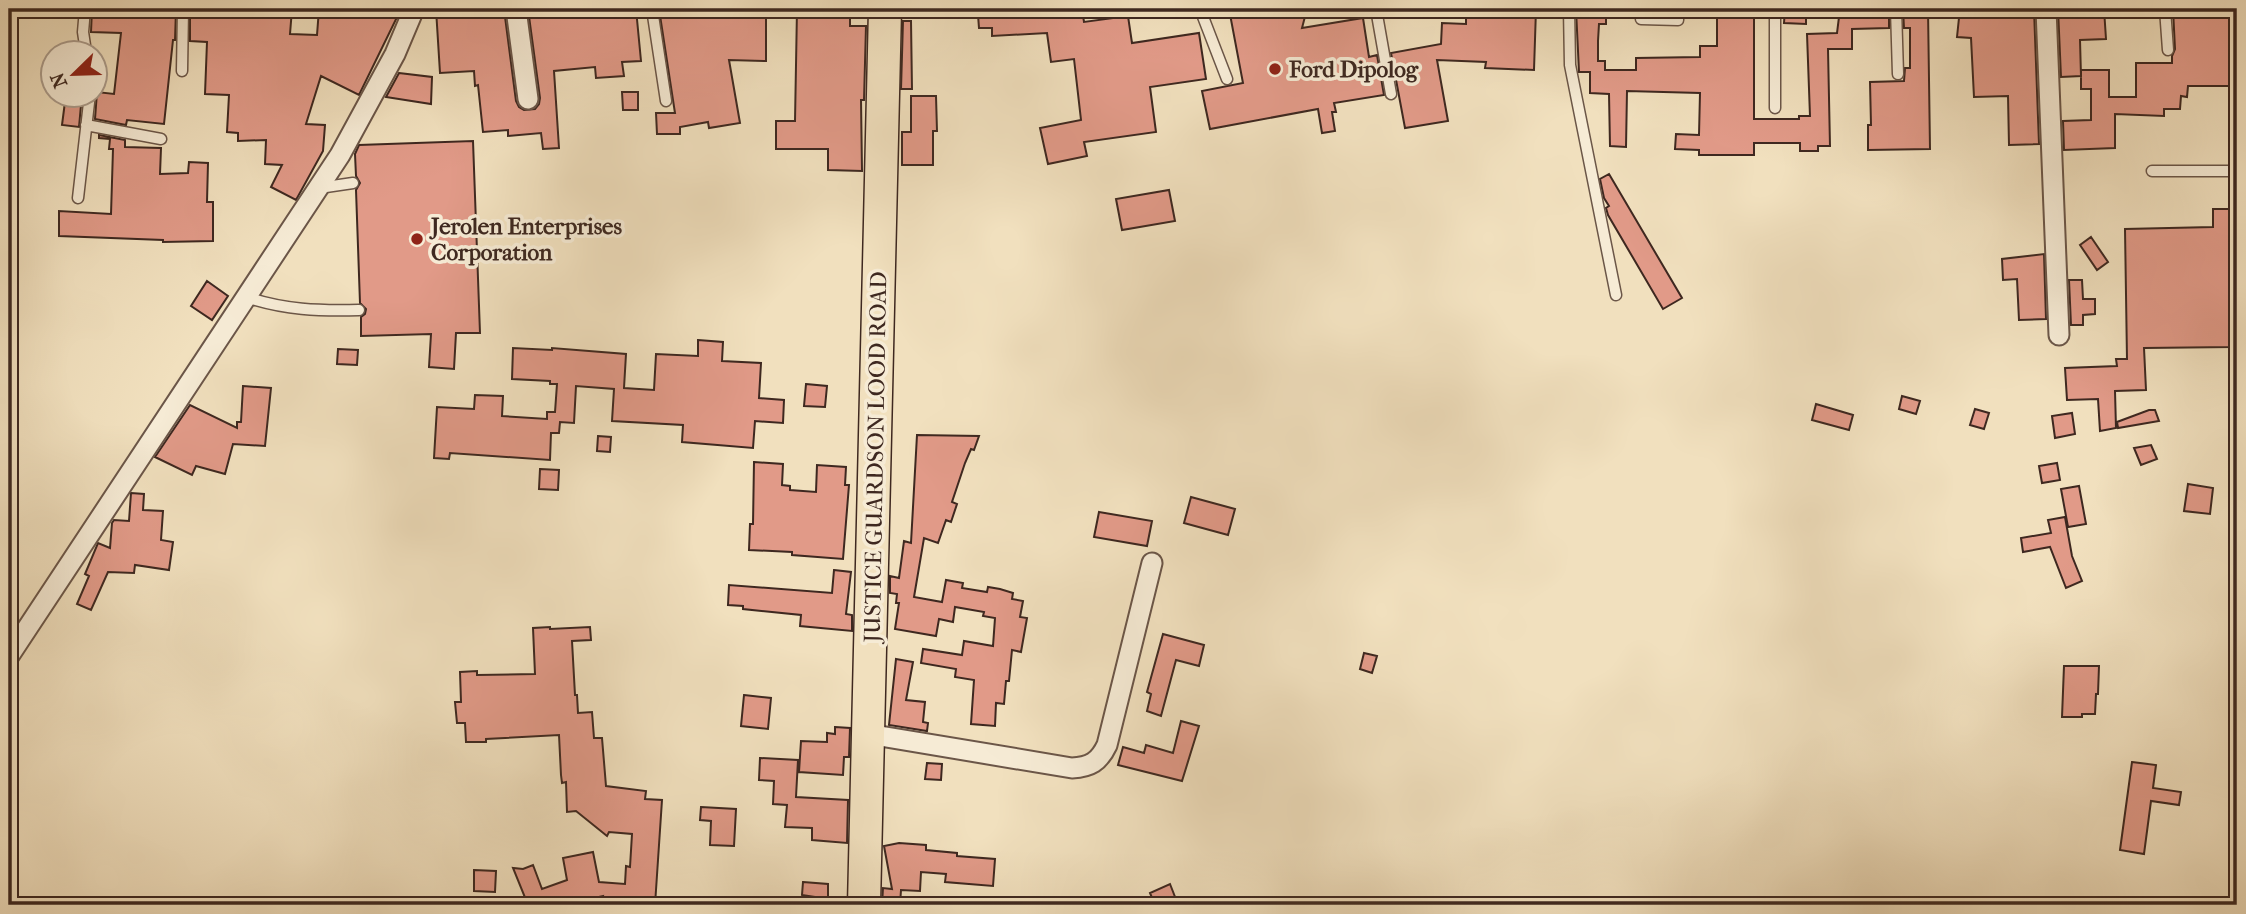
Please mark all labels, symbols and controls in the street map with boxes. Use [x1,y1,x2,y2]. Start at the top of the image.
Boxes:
north arrow [38,38,108,108]
place label: Ford Dipolog [1288,56,1419,83]
marker: Ford Dipolog [1267,61,1283,77]
text: N [46,69,72,91]
place label: Jerolen Enterprises Corporation [429,213,622,266]
marker: Jerolen Enterprises Corporation [409,231,425,247]
street label: JUSTICE GUARDSON LOOD ROAD [859,271,892,645]

